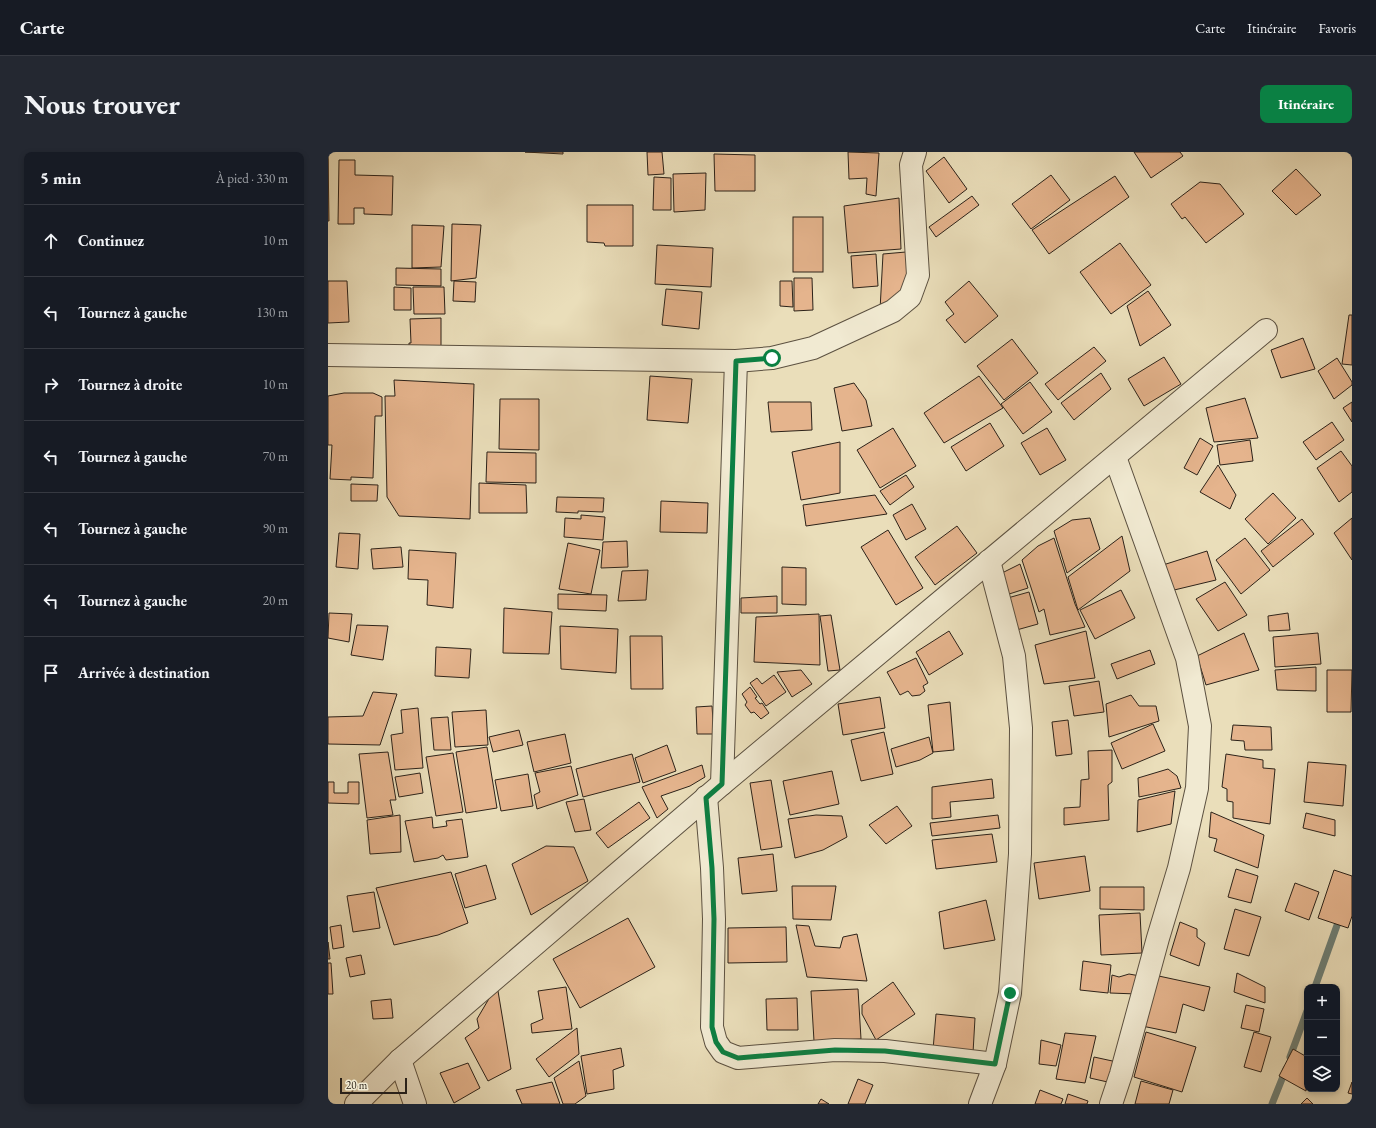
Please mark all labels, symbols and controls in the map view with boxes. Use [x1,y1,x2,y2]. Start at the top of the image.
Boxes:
text: Carte [20,15,64,40]
text: Carte [1195,19,1225,37]
text: Itinéraire [1247,19,1297,37]
text: Favoris [1319,19,1356,37]
button: Itinéraire [1260,85,1352,123]
text: Nous trouver [24,86,180,122]
text: 5 min [40,167,81,189]
text: À pied · 330 m [216,170,288,187]
icon: ahead [40,230,62,252]
text: Continuez [78,231,144,250]
text: 10 m [263,232,288,249]
icon: left [40,302,62,324]
text: Tournez à gauche [78,303,187,322]
text: 130 m [257,304,288,321]
route start [763,349,781,367]
icon: right [40,374,62,396]
text: Tournez à droite [78,375,182,394]
text: 10 m [263,376,288,393]
icon: left [40,446,62,468]
text: Tournez à gauche [78,447,187,466]
text: 70 m [263,448,288,465]
icon: left [40,518,62,540]
text: Tournez à gauche [78,519,187,538]
text: 90 m [263,520,288,537]
icon: left [40,590,62,612]
text: Tournez à gauche [78,591,187,610]
text: 20 m [263,592,288,609]
icon: arrive [40,662,62,684]
text: Arrivée à destination [78,663,210,682]
route end [1001,984,1019,1002]
map controls [1304,984,1340,1092]
button: + [1304,984,1340,1020]
button: − [1304,1020,1340,1056]
button: layers [1304,1056,1340,1092]
scale bar [340,1076,407,1095]
text: 20 m [346,1078,367,1092]

